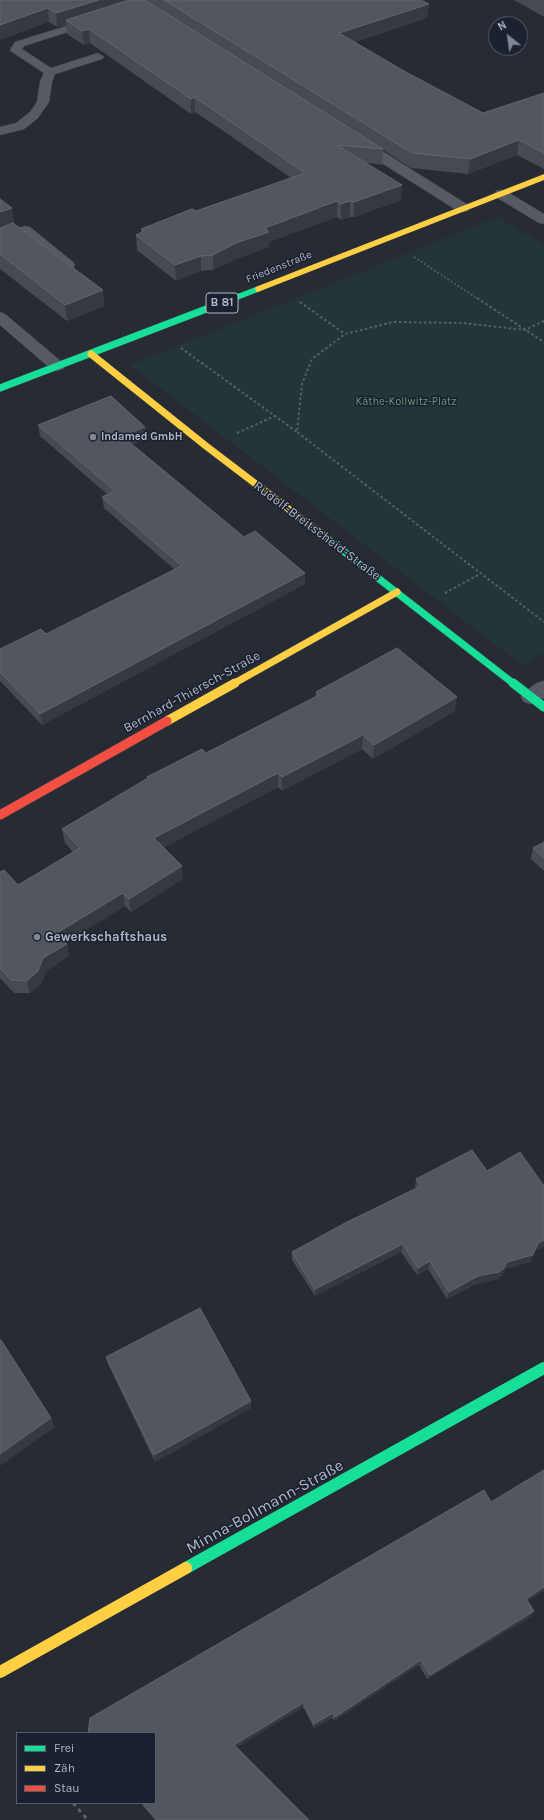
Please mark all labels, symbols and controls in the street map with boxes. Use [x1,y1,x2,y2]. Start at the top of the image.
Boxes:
north arrow [488,16,528,56]
text: N [496,18,509,34]
street label: Friedenstraße [244,248,314,286]
road number: B 81 [206,293,238,313]
park label: Käthe-Kollwitz-Platz [356,395,456,409]
place label: Indamed GmbH [101,430,183,444]
marker: Indamed GmbH [88,432,98,442]
street label: Rudolf-Breitscheid-Straße [250,478,384,584]
street label: Bernhard-Thiersch-Straße [121,648,263,736]
place label: Gewerkschaftshaus [45,929,167,945]
marker: Gewerkschaftshaus [32,932,42,942]
street label: Minna-Bollmann-Straße [183,1456,347,1558]
legend [16,1732,156,1804]
text: Frei [54,1741,74,1755]
text: Zäh [54,1761,75,1775]
text: Stau [54,1781,80,1795]

